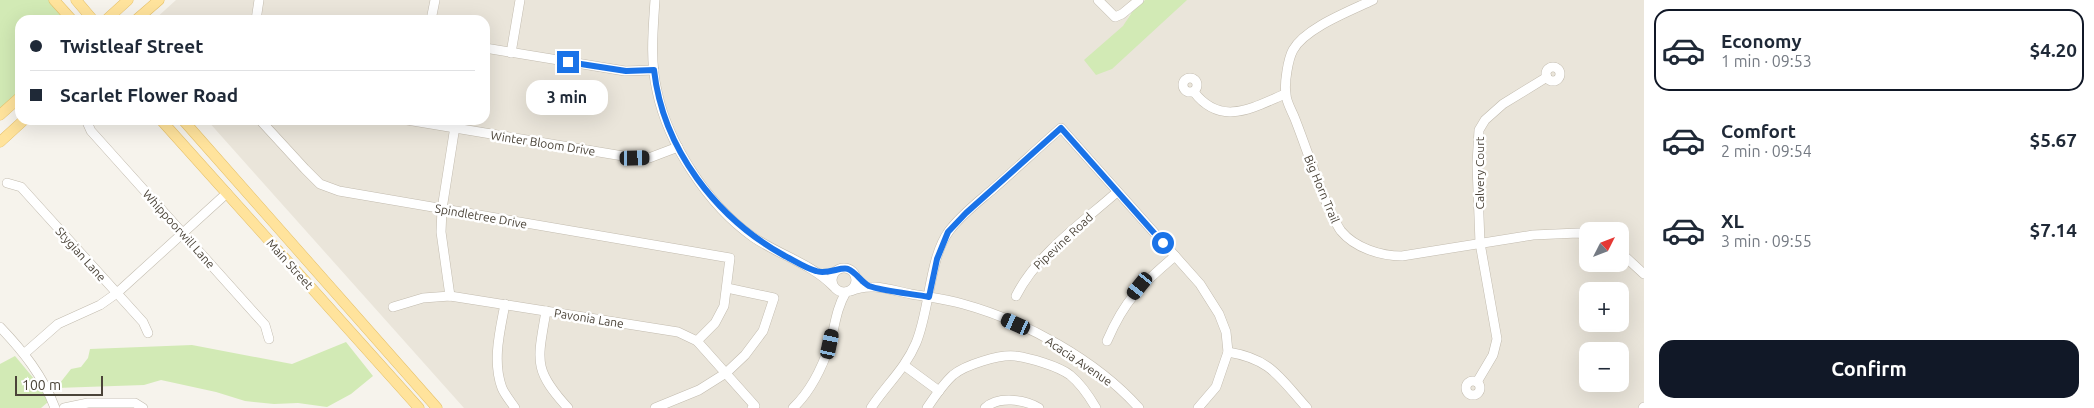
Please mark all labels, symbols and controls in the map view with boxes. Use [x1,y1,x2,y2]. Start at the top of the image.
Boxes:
icon: car [1661,28,1706,73]
text: Economy [1721,30,1802,52]
text: Twistleaf Street [60,35,203,57]
text: $4.20 [2029,39,2077,61]
route end [557,51,579,73]
text: 1 min · 09:53 [1721,52,1812,70]
callout: 3 min [527,80,609,114]
text: Scarlet Flower Road [60,84,238,106]
text: 3 min [547,88,587,106]
icon: car [1661,118,1706,163]
text: Comfort [1721,120,1796,142]
street label: Winter Bloom Drive [490,128,596,158]
text: $5.67 [2029,129,2077,151]
street label: Calvery Court [1473,136,1486,209]
text: 2 min · 09:54 [1721,142,1812,160]
car [619,150,650,166]
street label: Big Horn Trail [1302,153,1342,225]
street label: Whippoorwill Lane [140,187,218,271]
street label: Spindletree Drive [434,201,528,231]
icon: car [1661,208,1706,253]
street label: Pipevine Road [1031,210,1095,272]
text: XL [1721,210,1744,232]
text: $7.14 [2029,219,2077,241]
north arrow [1579,222,1629,272]
map controls [1579,222,1629,392]
street label: Stygian Lane [53,224,109,284]
route start [1152,232,1174,254]
text: 3 min · 09:55 [1721,232,1812,250]
street label: Main Street [264,236,316,292]
car [1124,270,1155,302]
button: + [1579,282,1629,332]
street label: Pavonia Lane [553,306,625,330]
car [999,311,1032,337]
car [819,328,840,360]
street label: Acacia Avenue [1043,334,1115,388]
button: Confirm [1659,340,2079,398]
button: − [1579,342,1629,392]
scale bar [15,373,102,396]
text: 100 m [22,377,61,393]

